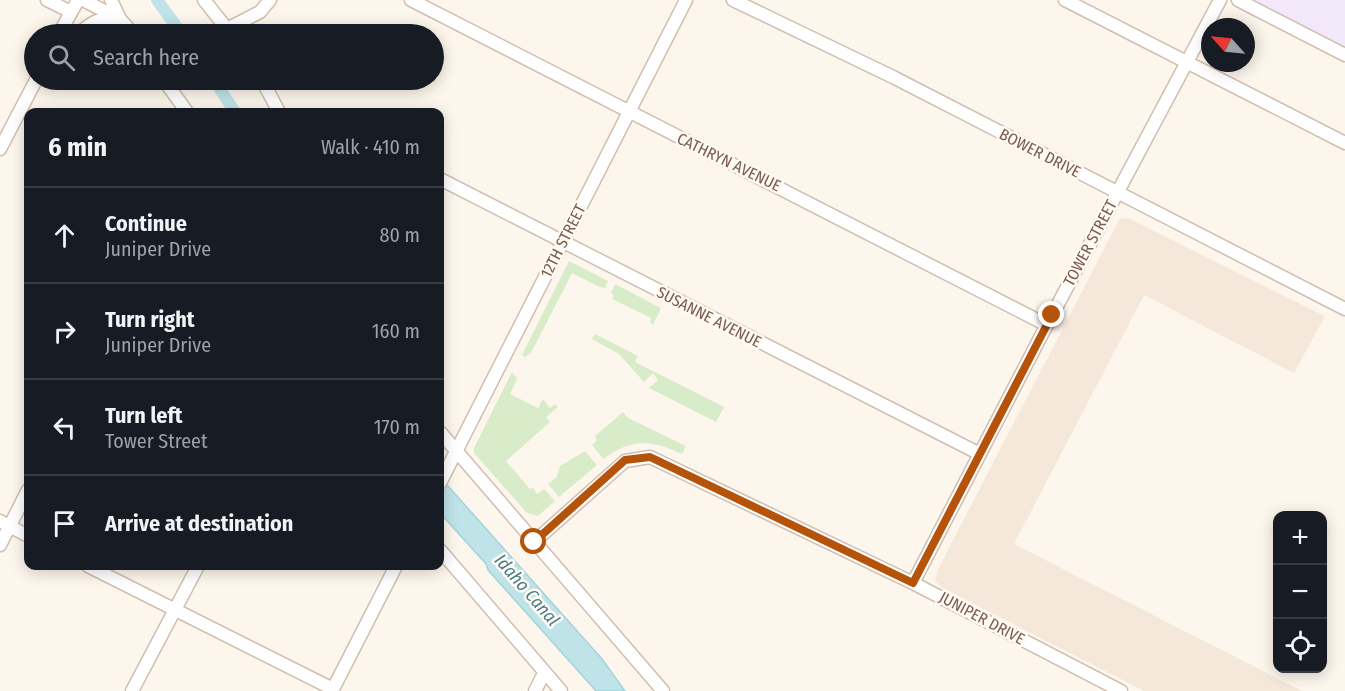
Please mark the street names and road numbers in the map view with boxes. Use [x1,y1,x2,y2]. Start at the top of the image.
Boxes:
street label: BOWER DRIVE [996,124,1084,182]
street label: CATHRYN AVENUE [674,129,784,195]
street label: TOWER STREET [1059,196,1121,289]
street label: 12TH STREET [536,201,590,281]
street label: SUSANNE AVENUE [654,283,764,351]
street label: JUNIPER DRIVE [936,588,1028,648]

